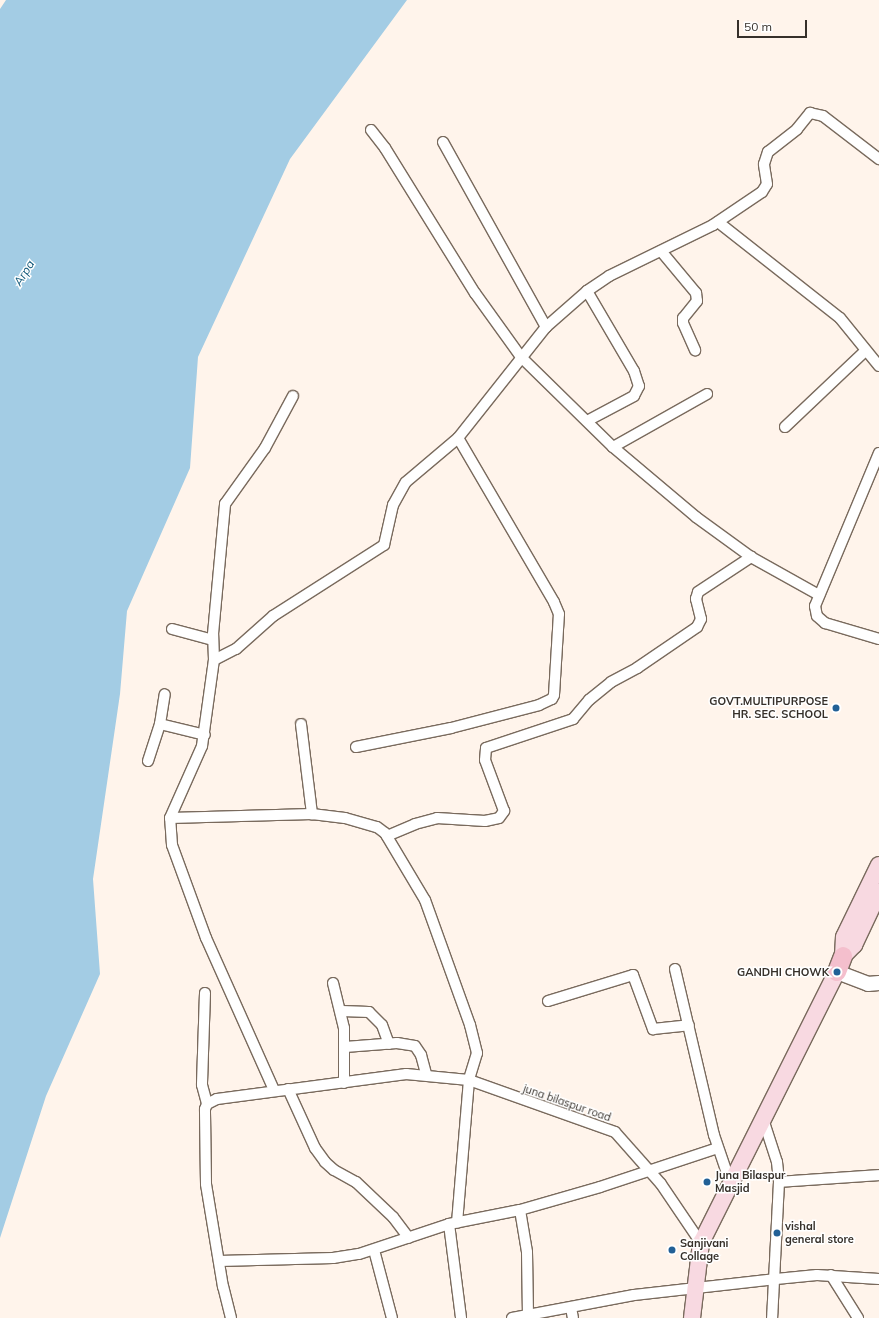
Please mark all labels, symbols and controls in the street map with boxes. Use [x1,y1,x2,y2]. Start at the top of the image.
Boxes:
scale bar [739,12,809,38]
text: 50 m [744,19,772,34]
water label: Arpa [11,257,37,289]
place label: GOVT.MULTIPURPOSE HR. SEC. SCHOOL [709,695,828,721]
marker: GOVT.MULTIPURPOSE HR. SEC. SCHOOL [831,703,841,713]
place label: GANDHI CHOWK [737,965,829,979]
marker: GANDHI CHOWK [832,967,842,977]
street label: juna bilaspur road [521,1082,613,1124]
place label: Juna Bilaspur Masjid [715,1169,785,1195]
marker: Juna Bilaspur Masjid [702,1177,712,1187]
place label: vishal general store [785,1220,854,1246]
marker: vishal general store [772,1228,782,1238]
place label: Sanjivani Collage [680,1237,728,1263]
marker: Sanjivani Collage [667,1245,677,1255]

